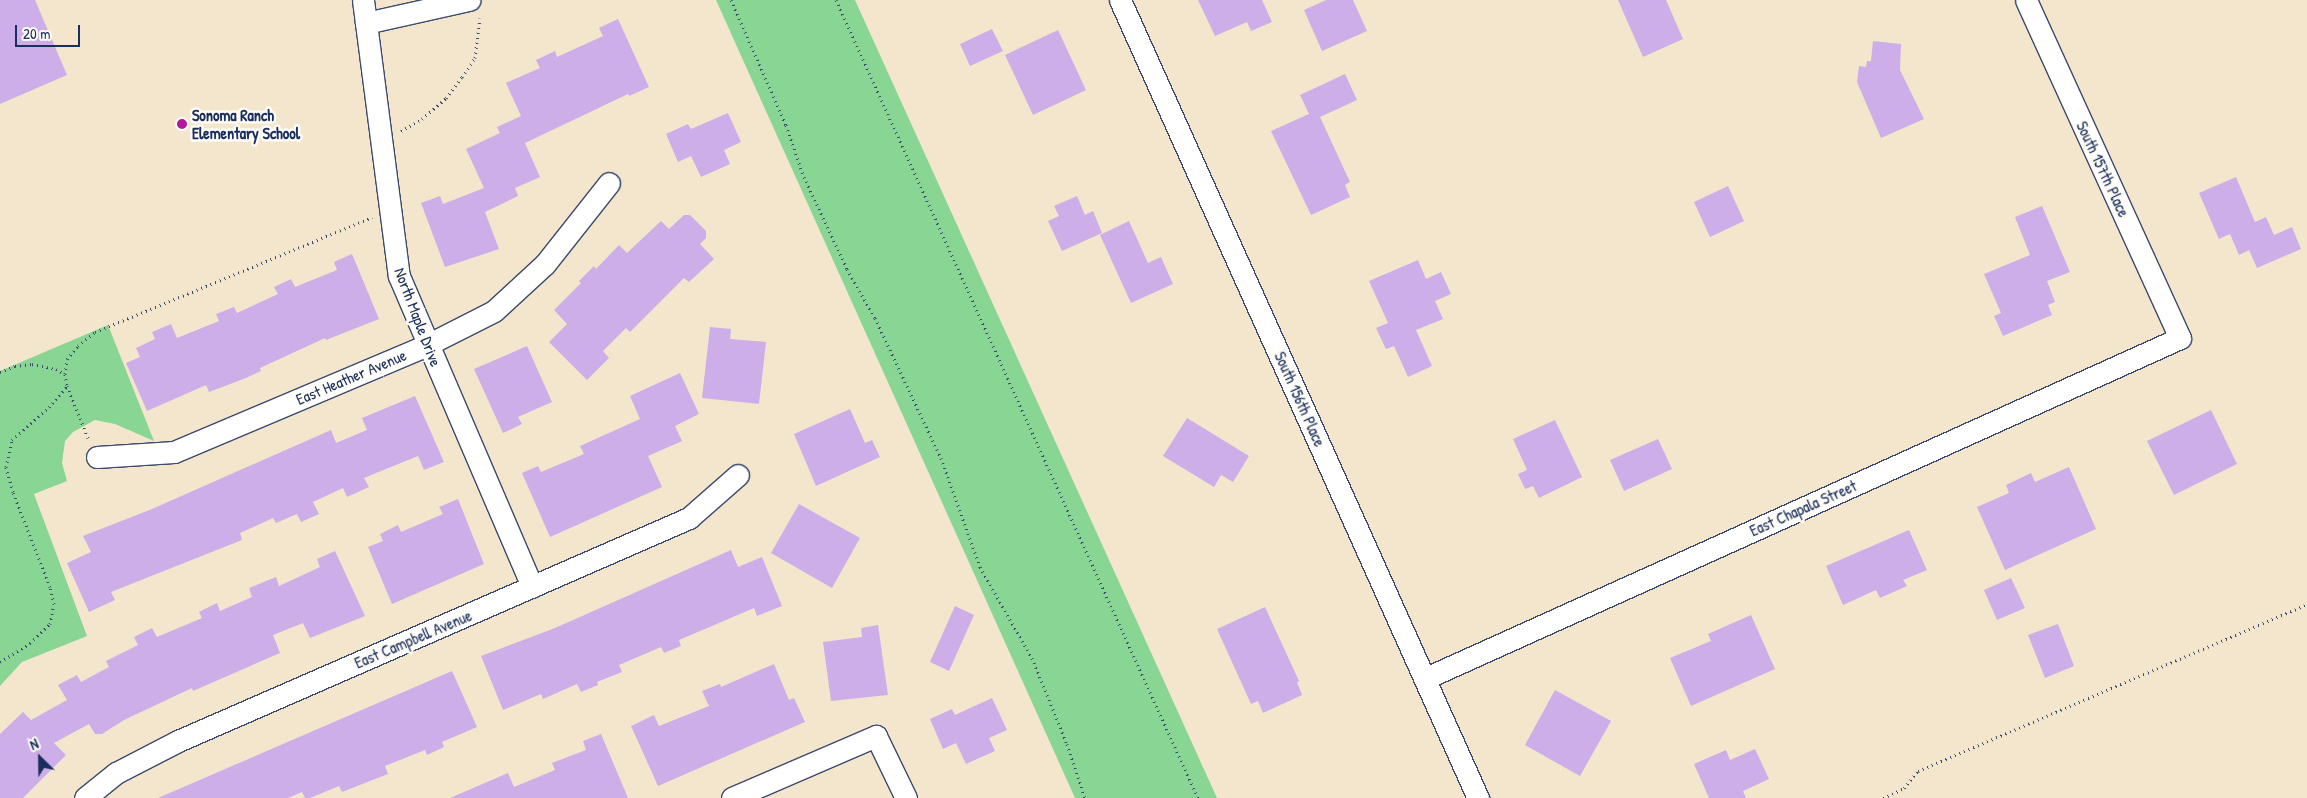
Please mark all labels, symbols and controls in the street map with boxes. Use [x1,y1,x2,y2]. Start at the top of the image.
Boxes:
scale bar [18,15,82,47]
text: 20 m [23,23,50,44]
place label: Sonoma Ranch Elementary School [192,105,300,143]
marker: Sonoma Ranch Elementary School [176,118,188,130]
street label: South 157th Place [2072,118,2134,220]
street label: North Maple Drive [390,265,446,369]
street label: East Heather Avenue [293,345,409,409]
street label: South 156th Place [1271,349,1329,449]
street label: East Chapala Street [1747,476,1859,540]
street label: East Campbell Avenue [351,606,475,672]
north arrow [15,733,65,783]
text: N [27,734,41,754]

